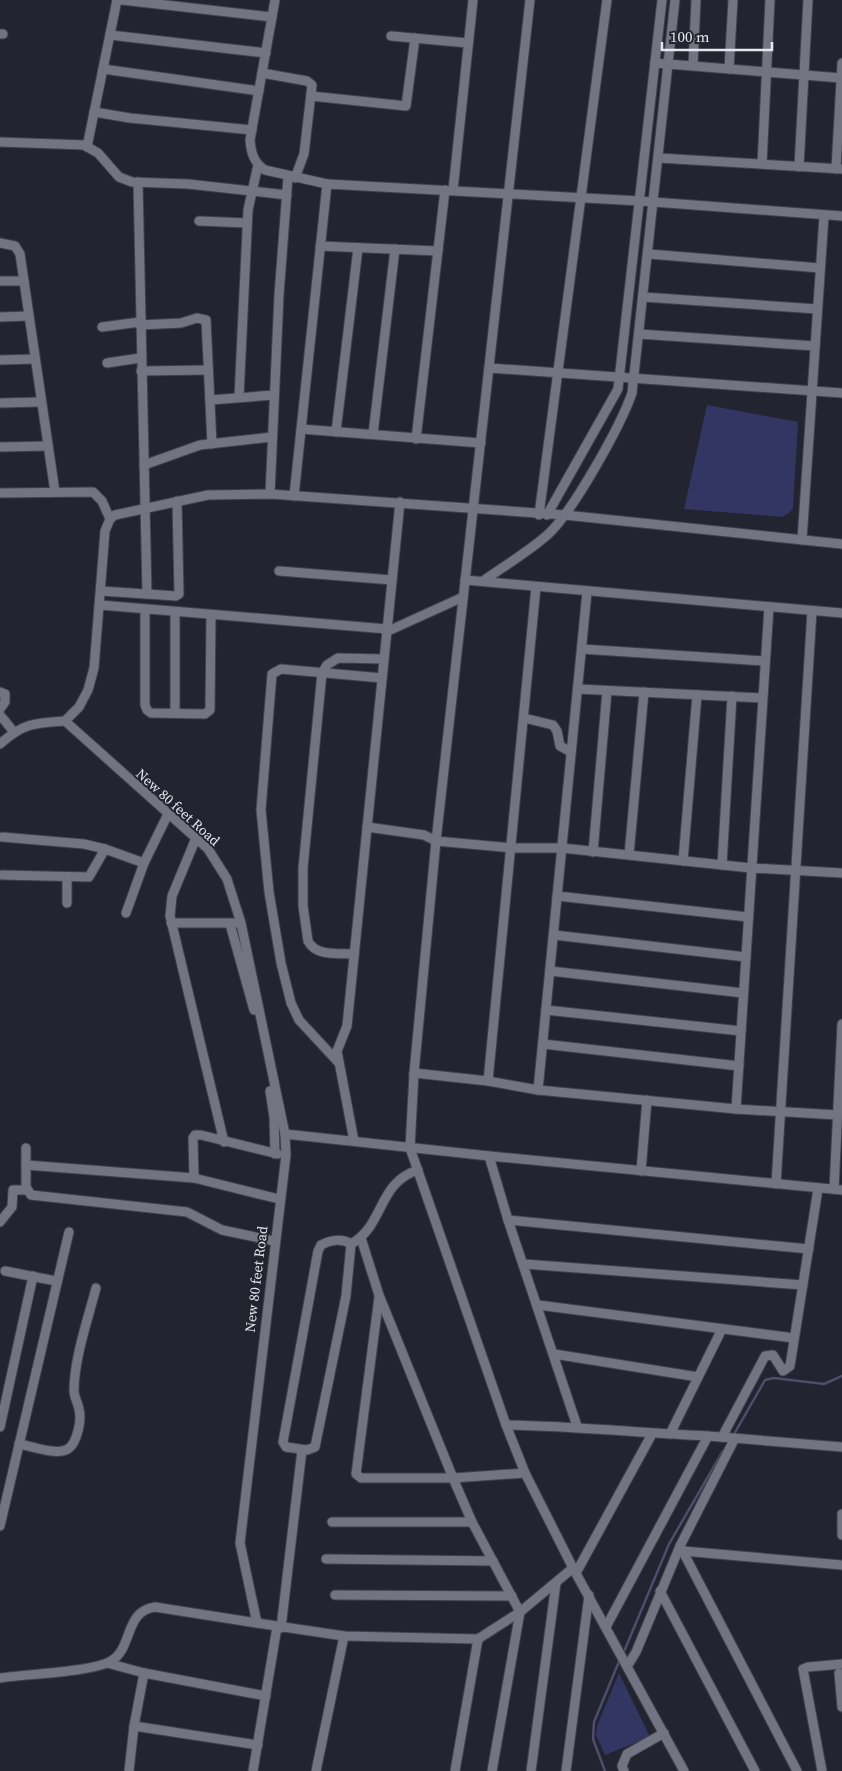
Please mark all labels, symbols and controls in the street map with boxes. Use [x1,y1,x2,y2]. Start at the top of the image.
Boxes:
scale bar [662,20,772,52]
text: 100 m [670,26,710,47]
street label: New 80 feet Road [132,764,224,850]
street label: New 80 feet Road [240,1225,272,1333]

